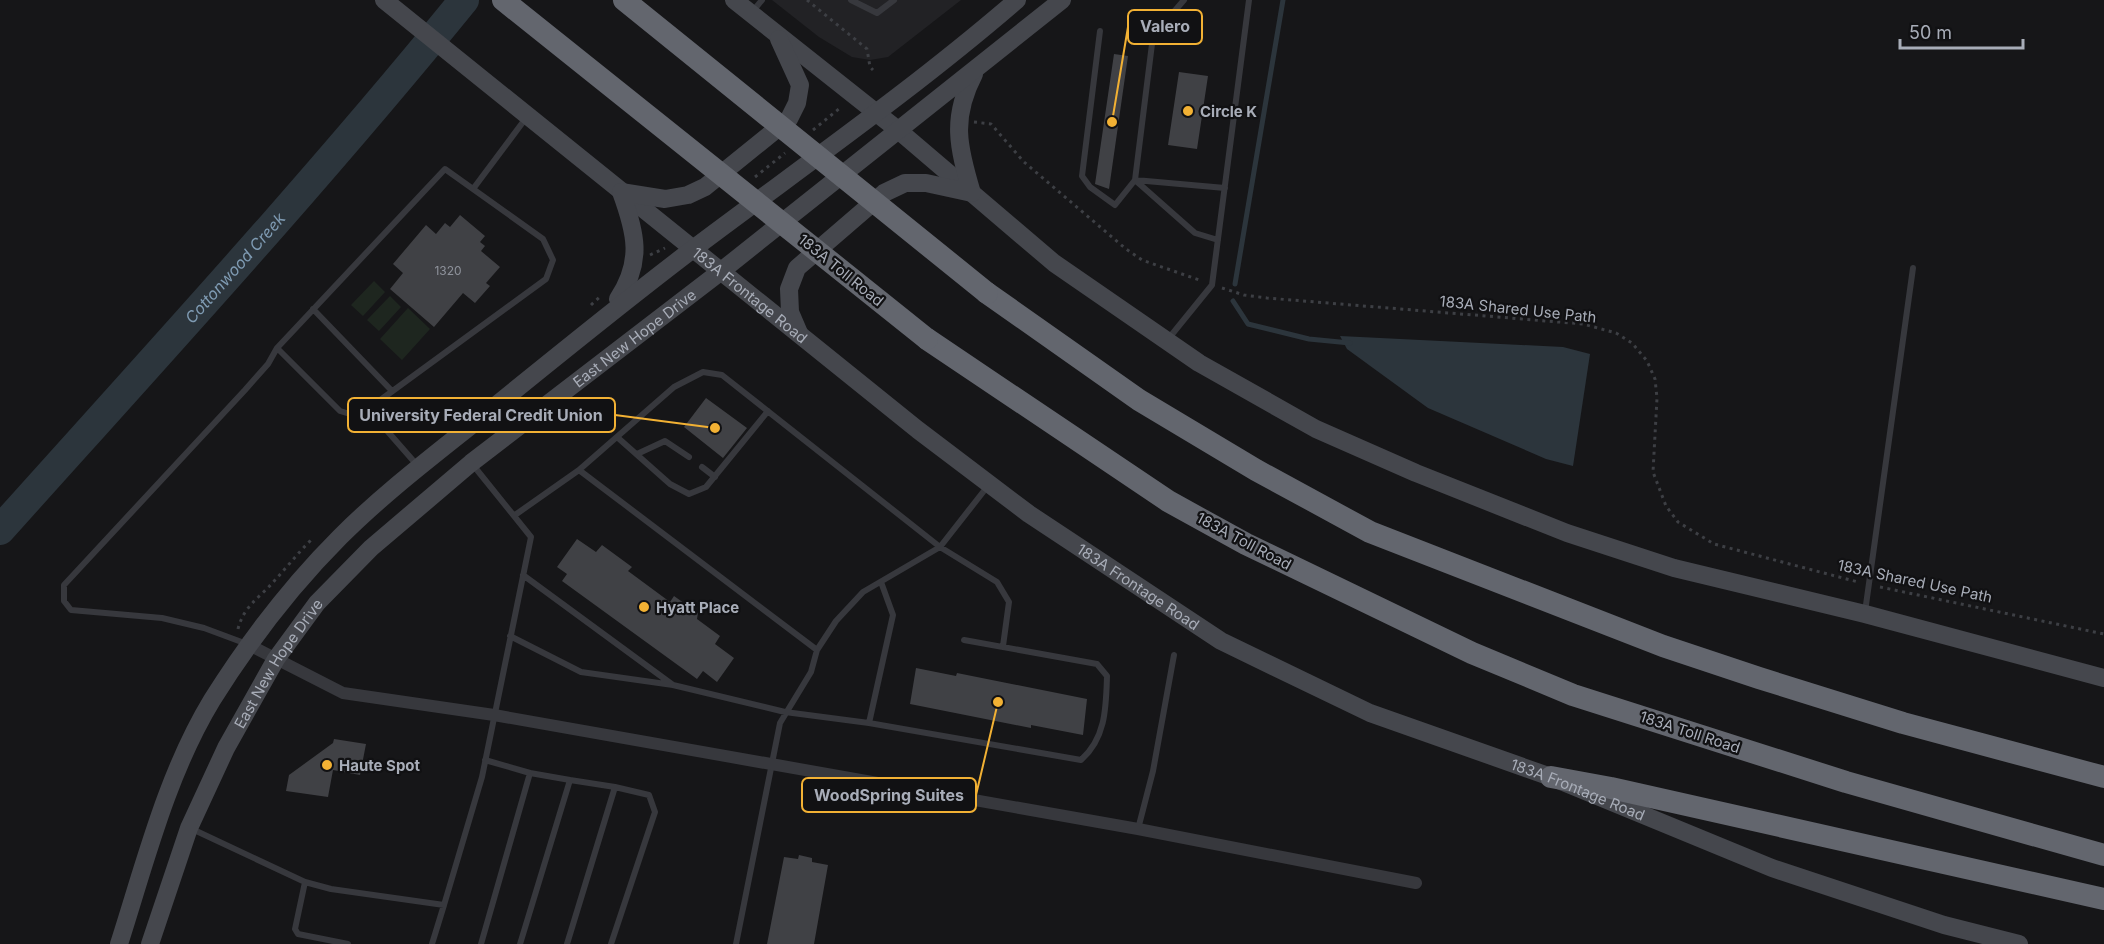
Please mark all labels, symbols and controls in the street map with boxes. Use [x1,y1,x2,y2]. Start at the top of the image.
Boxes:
callout: Valero [1128,10,1202,44]
scale bar [1900,12,2023,50]
text: Valero [1140,16,1190,36]
text: 50 m [1909,22,1952,43]
place label: Circle K [1200,102,1257,121]
marker: Circle K [1181,104,1195,118]
water label: Cottonwood Creek [181,208,289,327]
street label: 183A Toll Road [794,230,888,310]
street label: 183A Frontage Road [689,243,812,347]
house number: 1320 [434,263,462,278]
street label: East New Hope Drive [569,285,700,391]
street label: 183A Shared Use Path [1439,291,1597,327]
callout: University Federal Credit Union [348,398,615,432]
text: University Federal Credit Union [359,405,603,425]
street label: 183A Toll Road [1193,508,1295,574]
street label: 183A Frontage Road [1074,539,1203,634]
street label: 183A Shared Use Path [1836,555,1994,607]
street label: East New Hope Drive [230,595,327,731]
place label: Hyatt Place [656,598,739,617]
marker: Hyatt Place [637,600,651,614]
street label: 183A Toll Road [1637,707,1743,757]
street label: 183A Frontage Road [1508,754,1648,824]
place label: Haute Spot [339,756,421,775]
marker: Haute Spot [320,758,334,772]
callout: WoodSpring Suites [802,778,976,812]
text: WoodSpring Suites [814,785,964,805]

